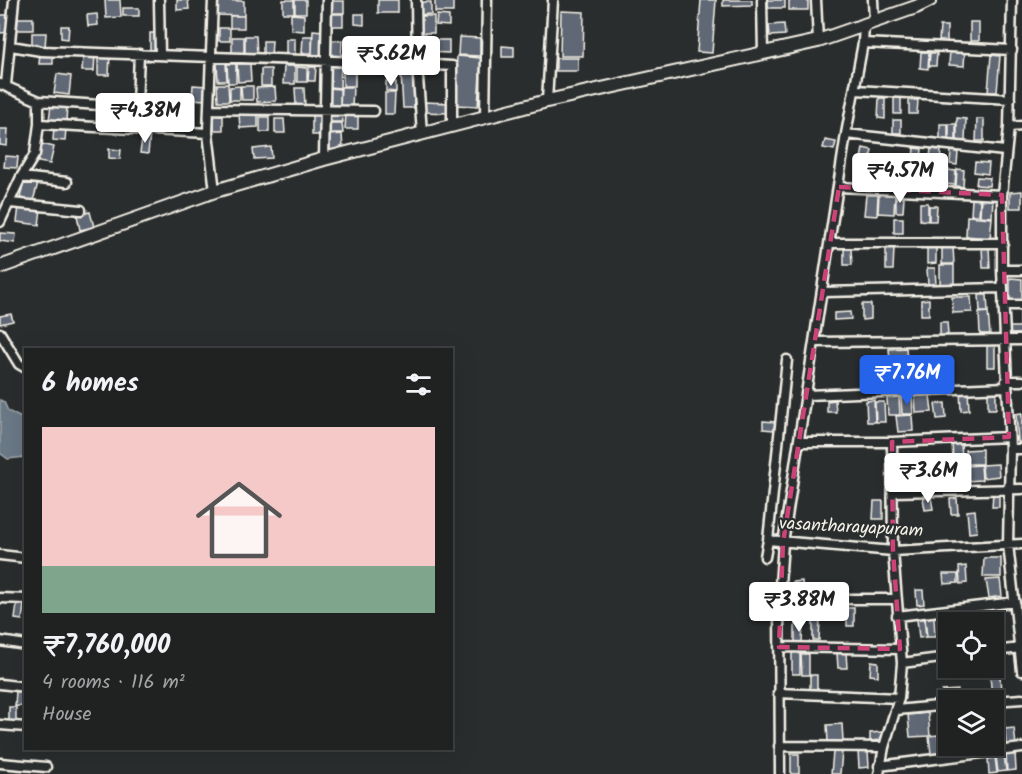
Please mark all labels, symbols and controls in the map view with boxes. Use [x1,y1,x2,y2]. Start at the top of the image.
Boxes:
pin: ₹5.62M [342,36,440,87]
text: ₹5.62M [356,39,426,71]
pin: ₹4.38M [96,93,194,144]
text: ₹4.38M [110,96,180,128]
pin: ₹4.57M [851,153,949,204]
text: ₹4.57M [866,156,934,188]
pin: ₹7.76M [858,355,956,406]
text: ₹7.76M [874,358,940,390]
text: 6 homes [42,363,139,405]
icon: filters [402,368,435,401]
pin: ₹3.6M [886,453,970,504]
text: ₹3.6M [898,456,958,488]
icon: home [185,466,293,574]
street label: vasantharayapuram [778,510,924,546]
pin: ₹3.88M [750,582,848,633]
text: ₹3.88M [763,585,835,617]
map controls [938,612,1004,756]
button: locate [938,612,1004,678]
text: ₹7,760,000 [42,625,170,667]
text: 4 rooms · 116 m² [42,667,185,699]
button: layers [938,690,1004,756]
text: House [42,699,92,731]

